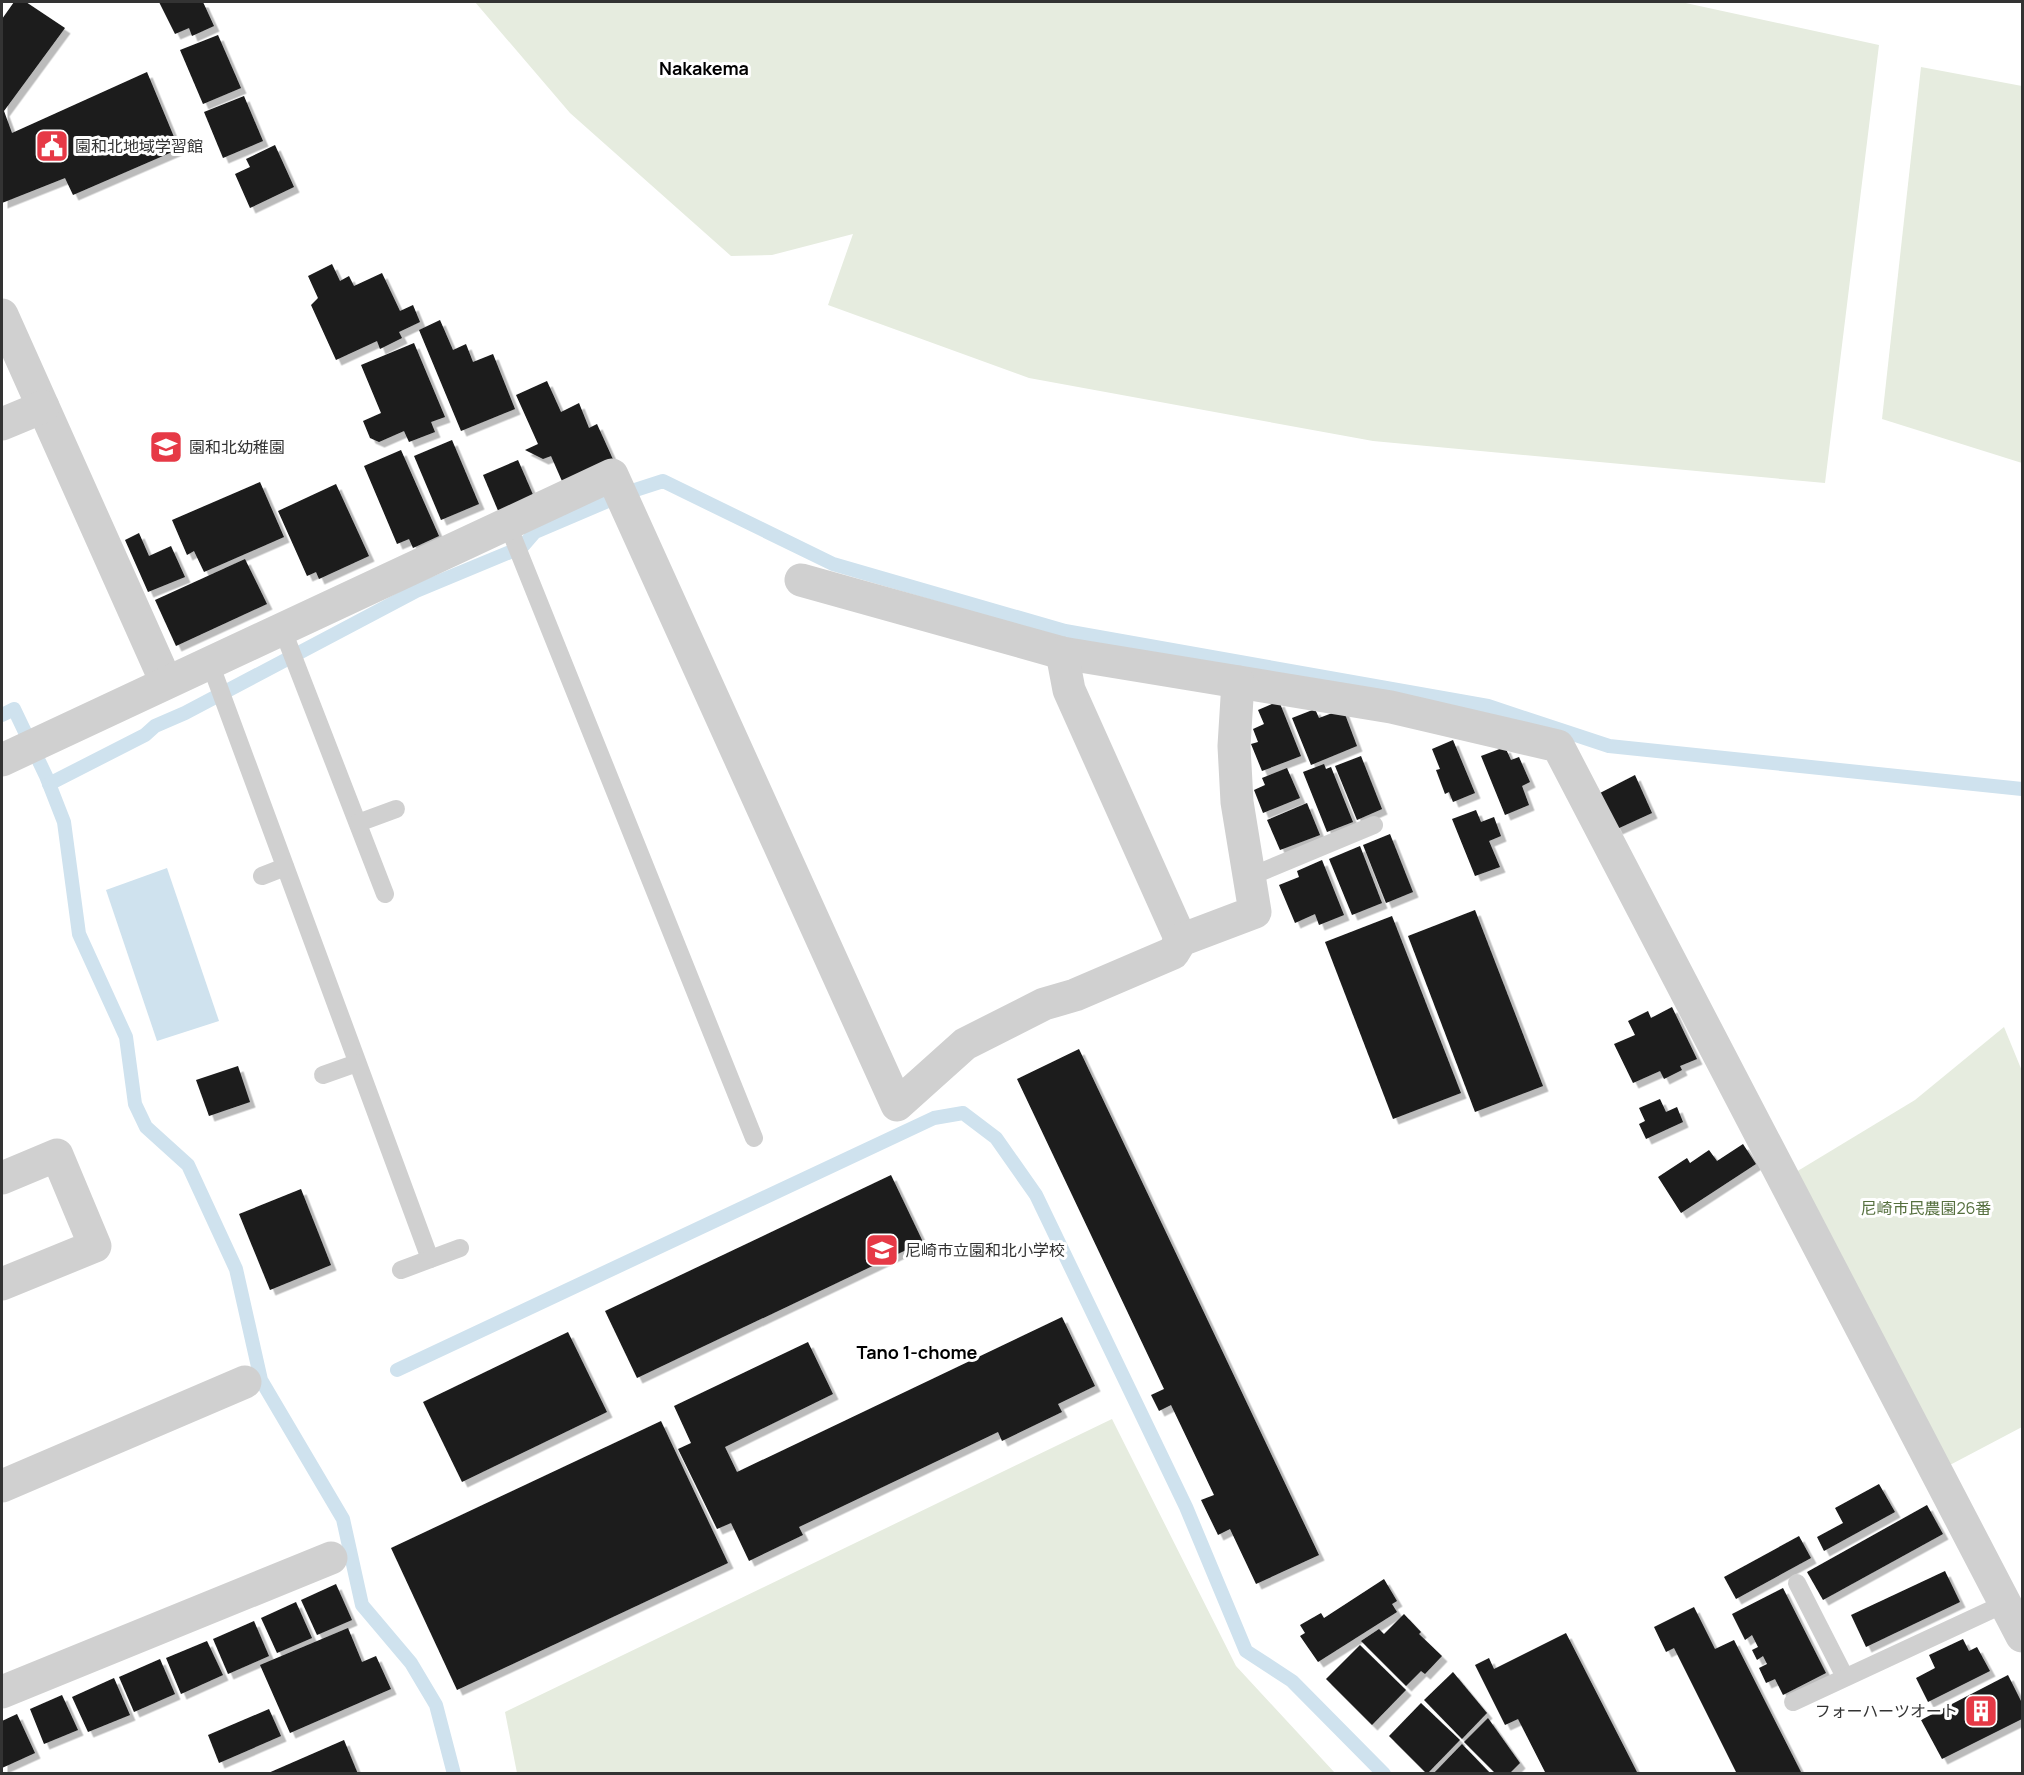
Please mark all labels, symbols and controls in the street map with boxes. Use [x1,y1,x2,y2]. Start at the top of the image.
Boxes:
district label: Nakakema [659,56,749,80]
public building icon: 園和北地域学習館 [34,128,70,164]
place label: 園和北地域学習館 [75,135,203,157]
school or university icon: 園和北幼稚園 [148,429,184,465]
place label: 園和北幼稚園 [189,436,285,458]
park label: 尼崎市民農園26番 [1860,1197,1992,1219]
school or university icon: 尼崎市立園和北小学校 [864,1232,900,1268]
place label: 尼崎市立園和北小学校 [905,1239,1065,1261]
district label: Tano 1-chome [857,1340,978,1364]
building icon: フォーハーツオート [1963,1693,1999,1729]
place label: フォーハーツオート [1815,1700,1958,1722]

